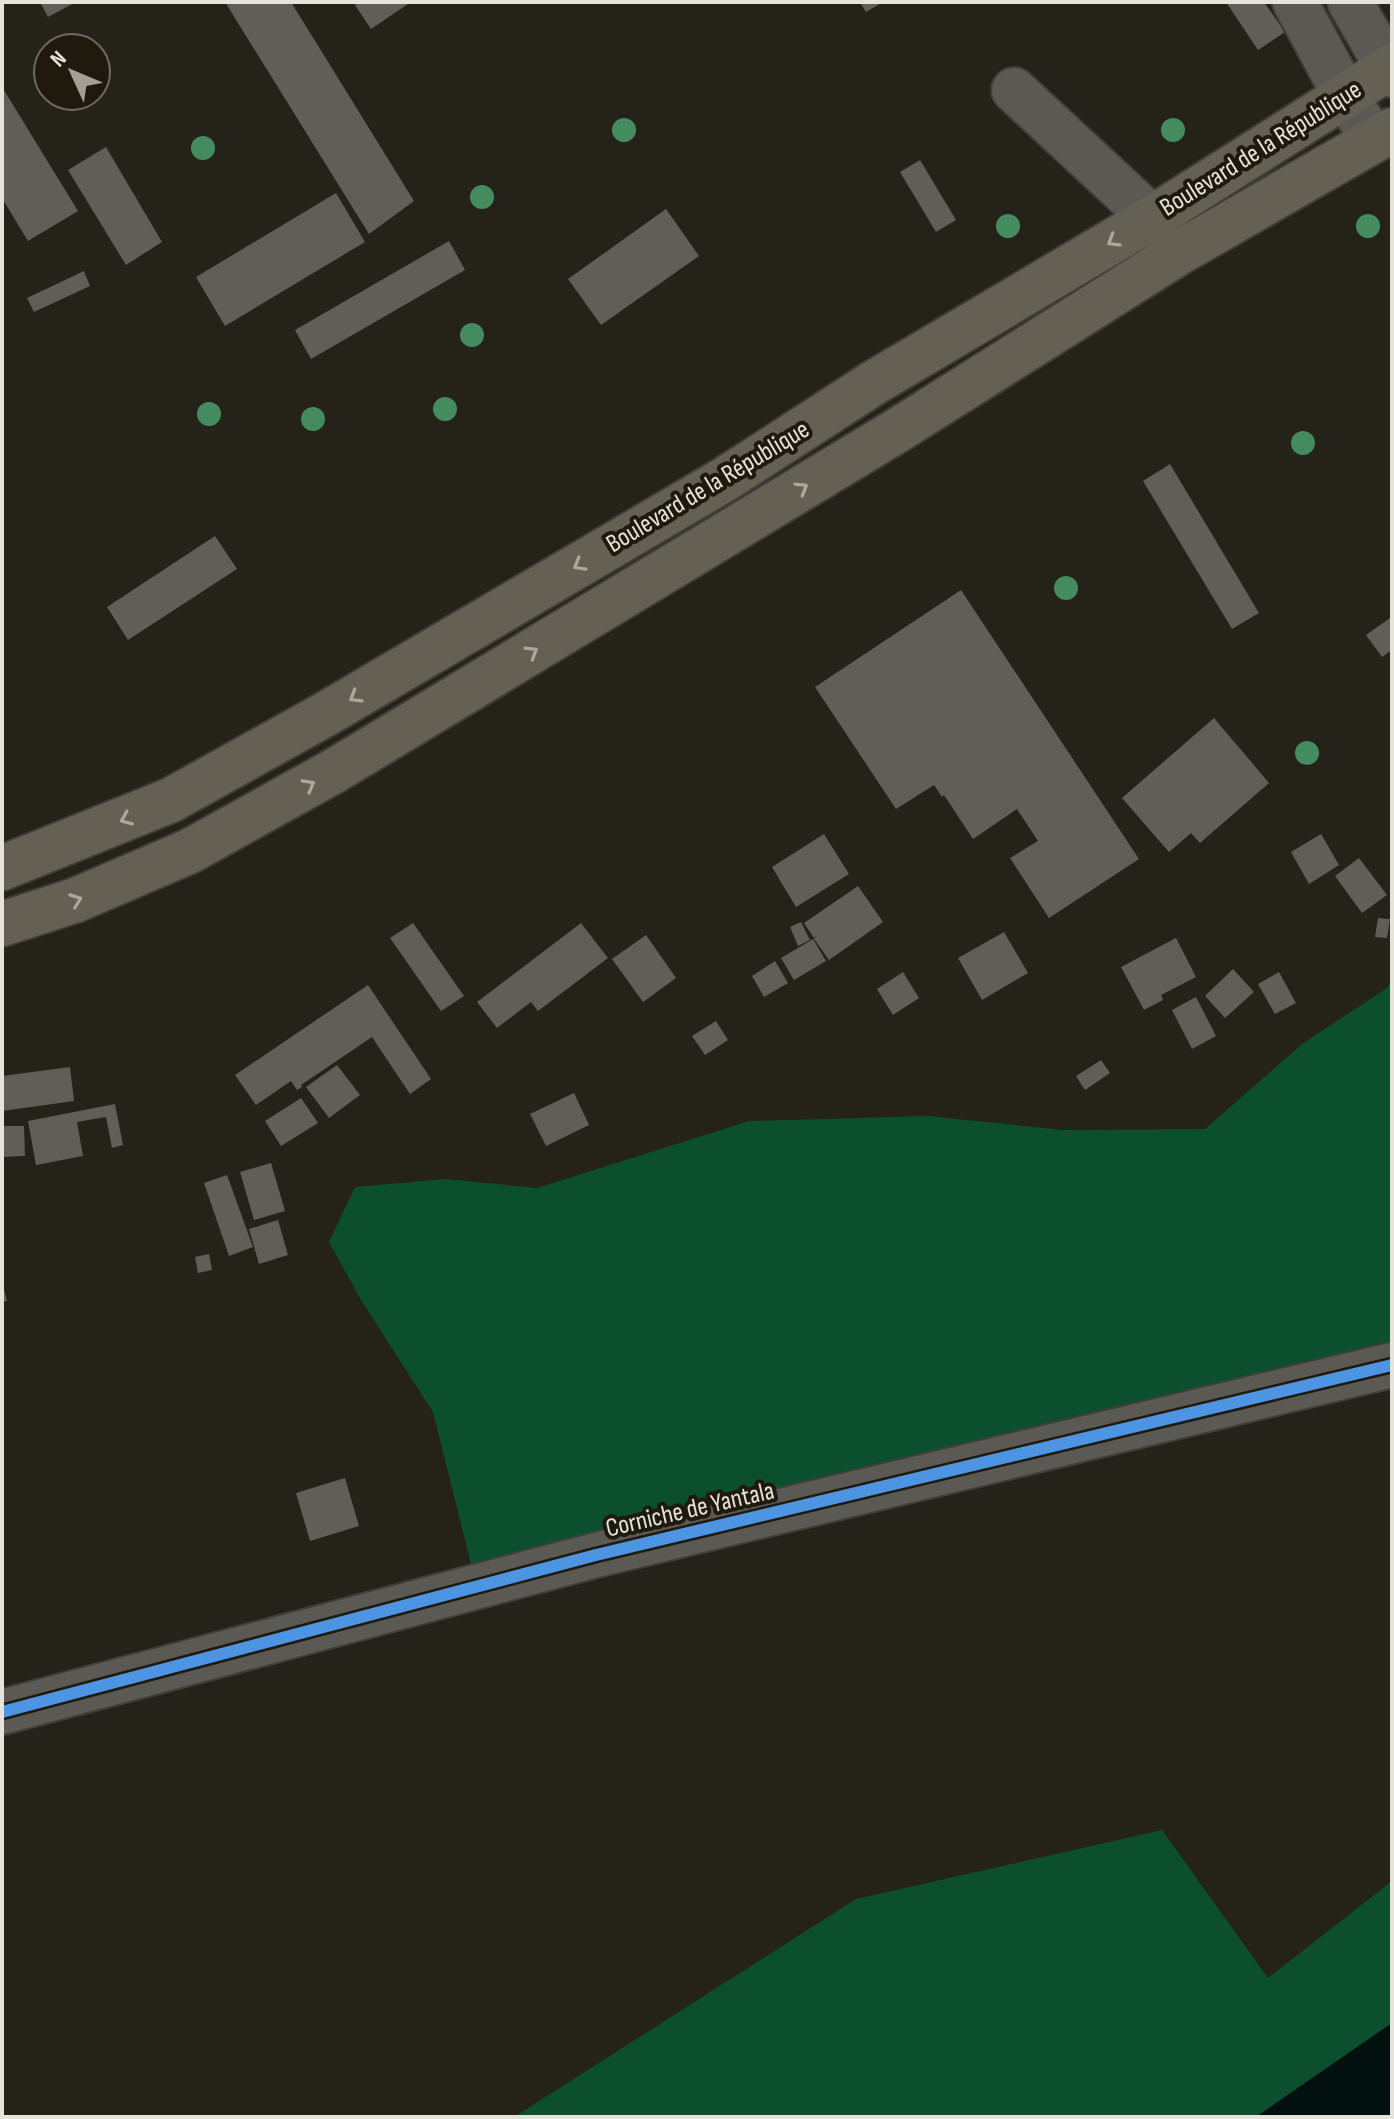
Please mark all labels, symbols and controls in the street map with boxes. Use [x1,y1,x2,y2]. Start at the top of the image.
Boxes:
north arrow [32,32,112,112]
text: N [45,46,72,73]
street label: Boulevard de la République [1155,75,1367,223]
one-way arrow [1107,231,1121,247]
street label: Boulevard de la République [601,414,815,560]
one-way arrow [793,482,808,498]
one-way arrow [573,555,588,571]
one-way arrow [523,647,538,662]
one-way arrow [349,687,364,703]
one-way arrow [300,779,315,795]
one-way arrow [120,809,134,826]
one-way arrow [68,893,82,910]
street label: Corniche de Yantala [603,1476,777,1544]

